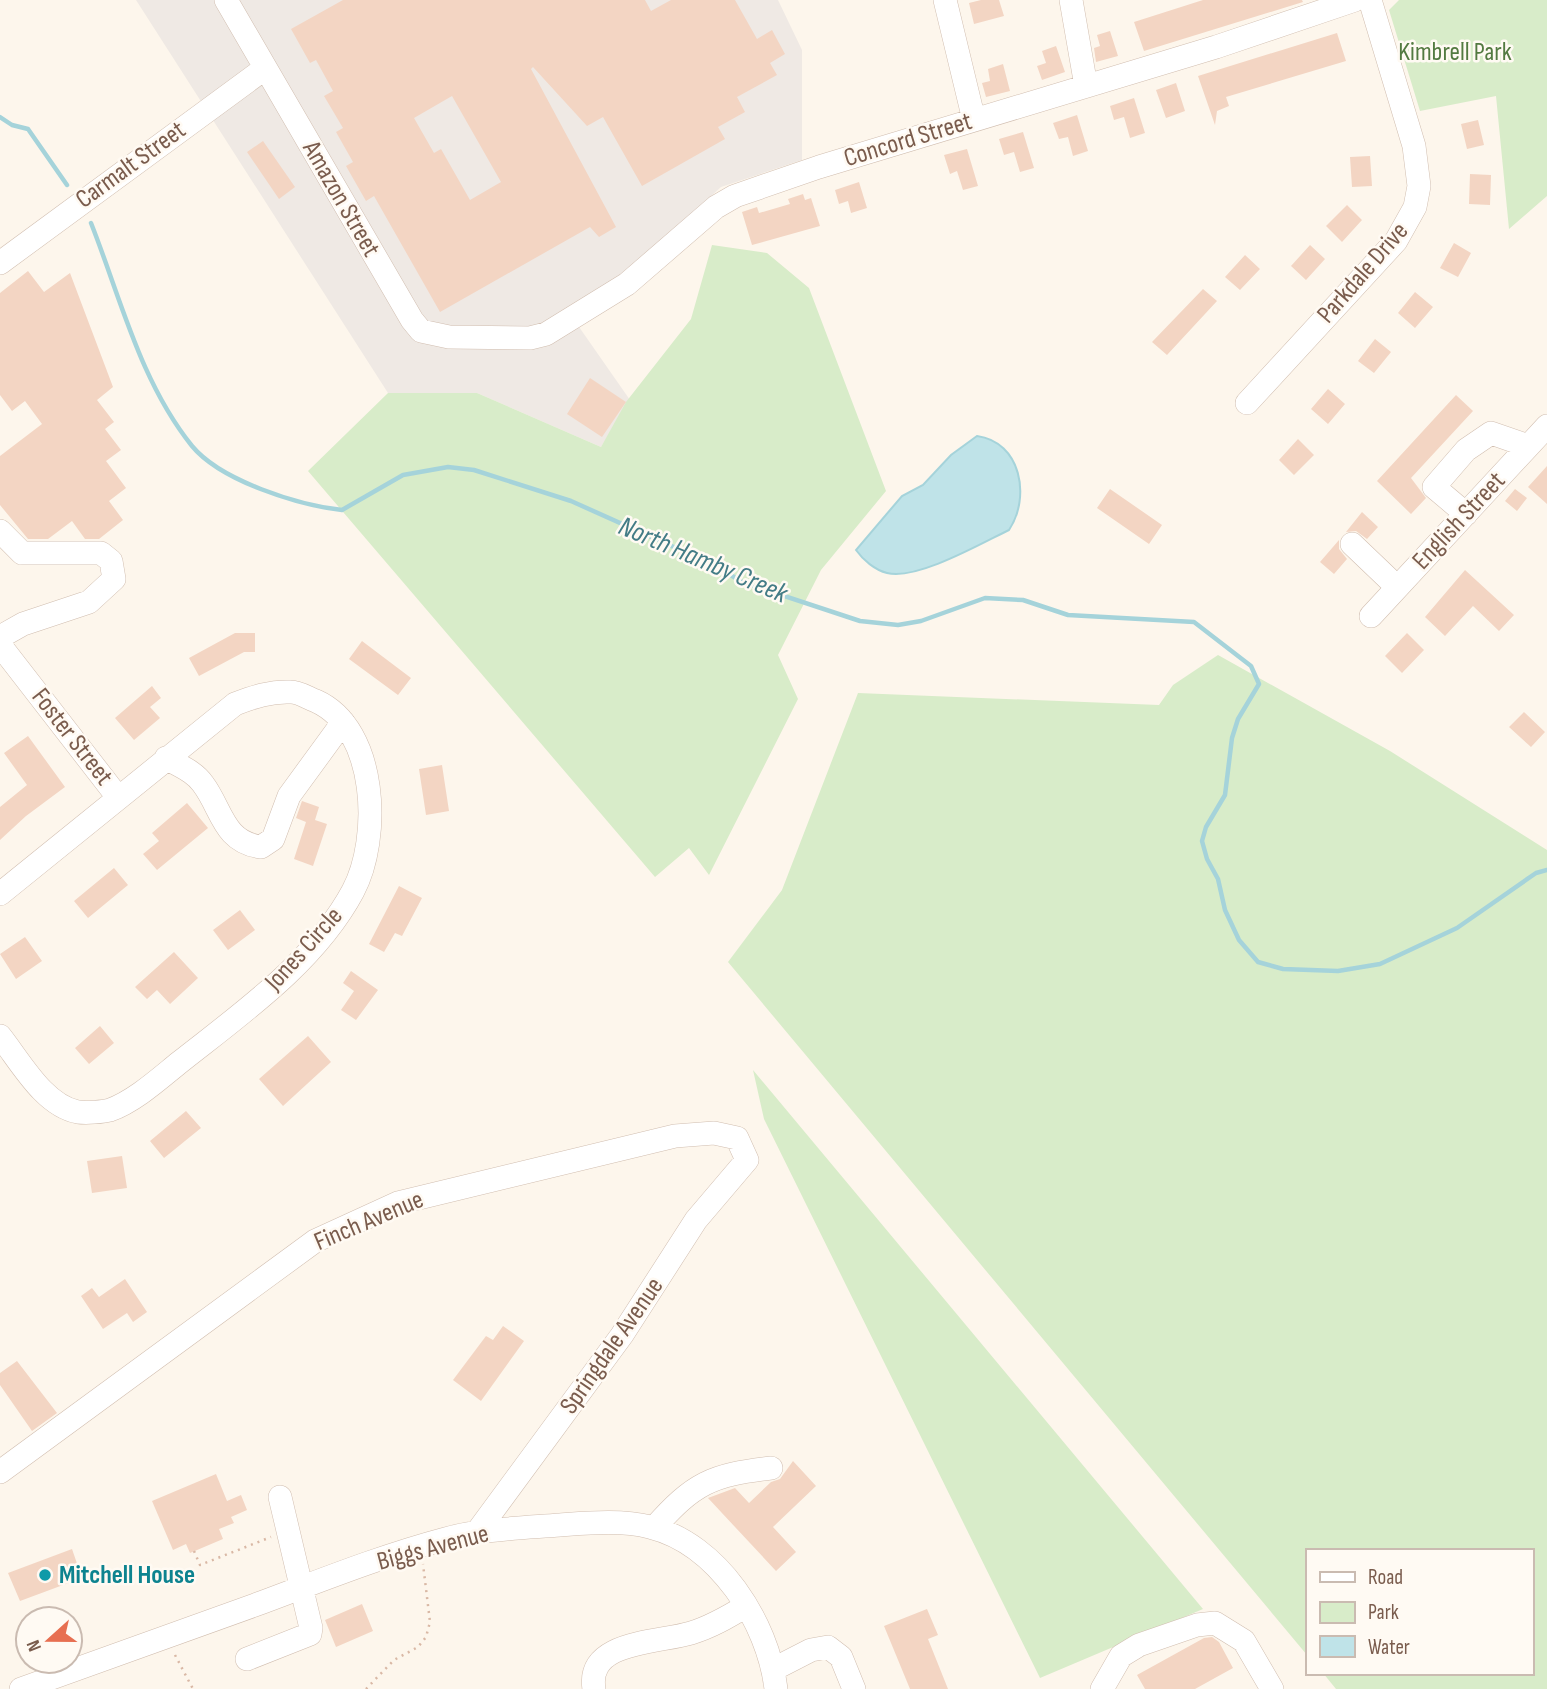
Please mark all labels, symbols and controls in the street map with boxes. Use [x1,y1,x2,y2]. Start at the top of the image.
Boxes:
park label: Kimbrell Park [1398,37,1512,68]
street label: Concord Street [840,106,976,174]
street label: Carmalt Street [70,115,192,215]
street label: Amazon Street [295,135,387,262]
street label: Parkdale Drive [1311,216,1415,330]
street label: English Street [1406,466,1512,576]
water label: North Hamby Creek [614,510,794,611]
street label: Foster Street [25,682,119,792]
street label: Jones Circle [258,901,349,998]
street label: Finch Avenue [310,1184,428,1258]
street label: Springdale Avenue [554,1272,670,1420]
street label: Biggs Avenue [374,1518,492,1578]
legend [1306,1549,1533,1675]
place label: Mitchell House [59,1560,195,1591]
text: Road [1368,1565,1403,1590]
marker: Mitchell House [37,1567,53,1583]
text: Park [1368,1600,1399,1625]
north arrow [14,1605,84,1675]
text: Water [1368,1635,1410,1660]
text: N [22,1637,47,1654]

